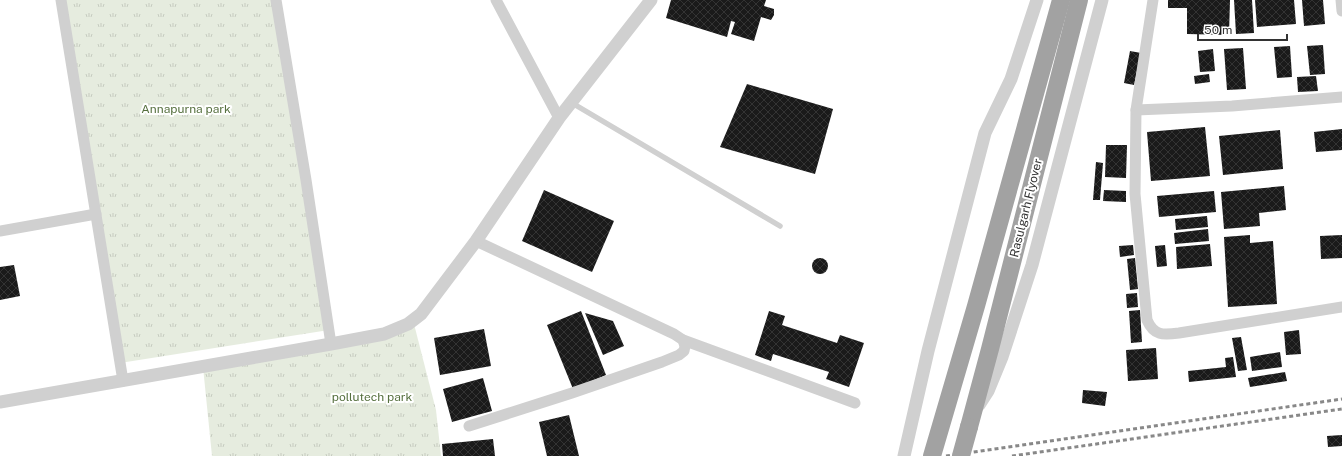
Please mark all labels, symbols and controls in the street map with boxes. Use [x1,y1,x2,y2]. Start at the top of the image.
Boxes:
scale bar [1198,16,1287,42]
text: 50 m [1204,23,1232,37]
park label: Annapurna park [141,102,231,116]
street label: Rasulgarh Flyover [1007,157,1045,259]
park label: pollutech park [332,390,413,404]

